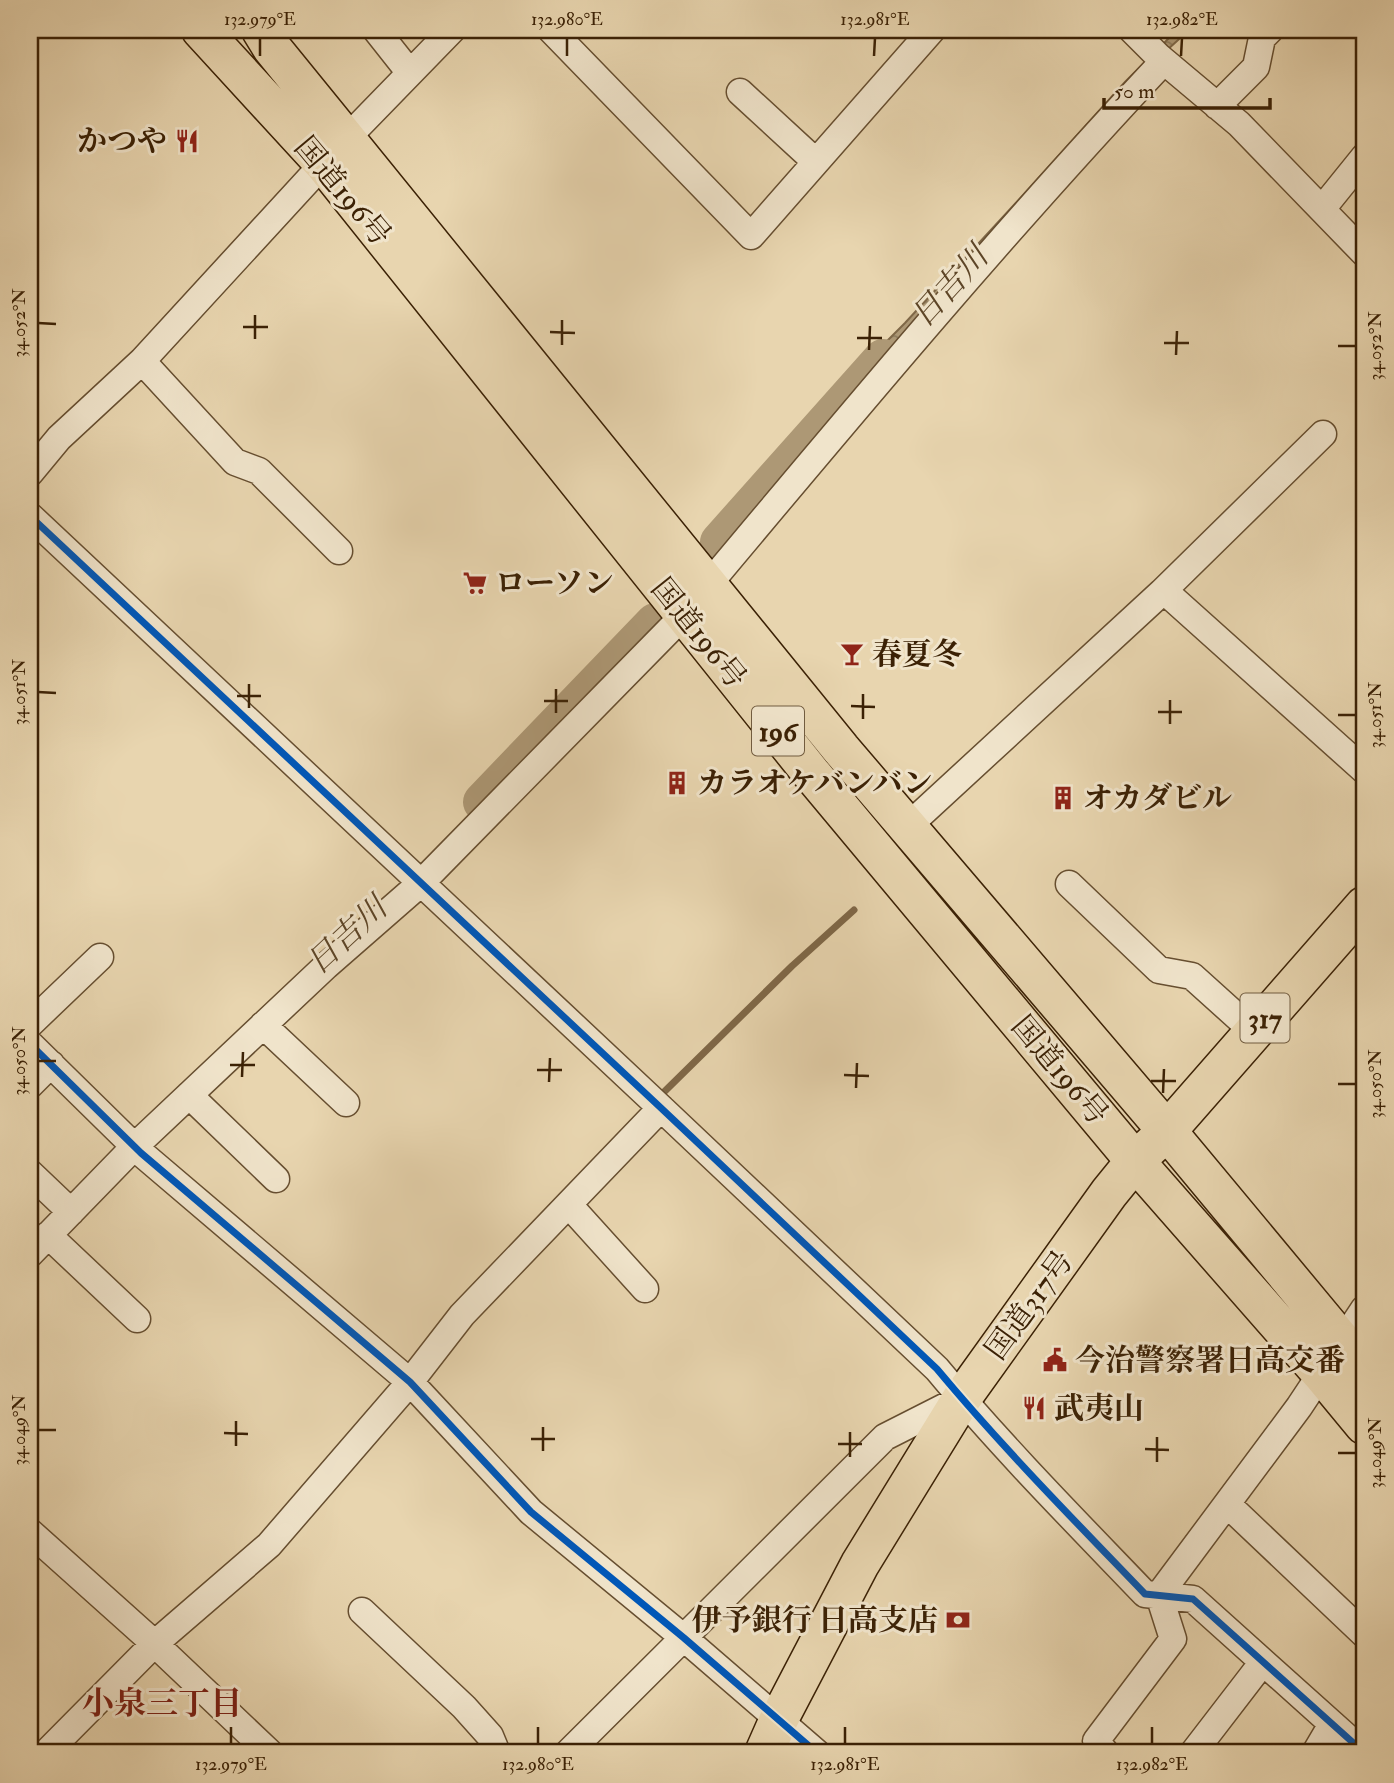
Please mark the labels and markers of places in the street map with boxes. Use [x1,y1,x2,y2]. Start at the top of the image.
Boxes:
place label: かつや [77,123,167,160]
restaurant icon: かつや [173,127,201,155]
place label: ローソン [495,565,614,602]
supermarket icon: ローソン [461,569,489,597]
place label: 春夏冬 [872,636,962,673]
bar icon: 春夏冬 [838,640,866,668]
place label: カラオケバンバン [697,765,933,802]
building icon: カラオケバンバン [663,769,691,797]
place label: オカダビル [1083,780,1232,817]
building icon: オカダビル [1049,784,1077,812]
place label: 今治警察署日高交番 [1075,1342,1345,1379]
public building icon: 今治警察署日高交番 [1041,1346,1069,1374]
place label: 武夷山 [1054,1390,1144,1427]
restaurant icon: 武夷山 [1020,1394,1048,1422]
place label: 伊予銀行 日高支店 [692,1602,938,1639]
bank icon: 伊予銀行 日高支店 [944,1606,972,1634]

